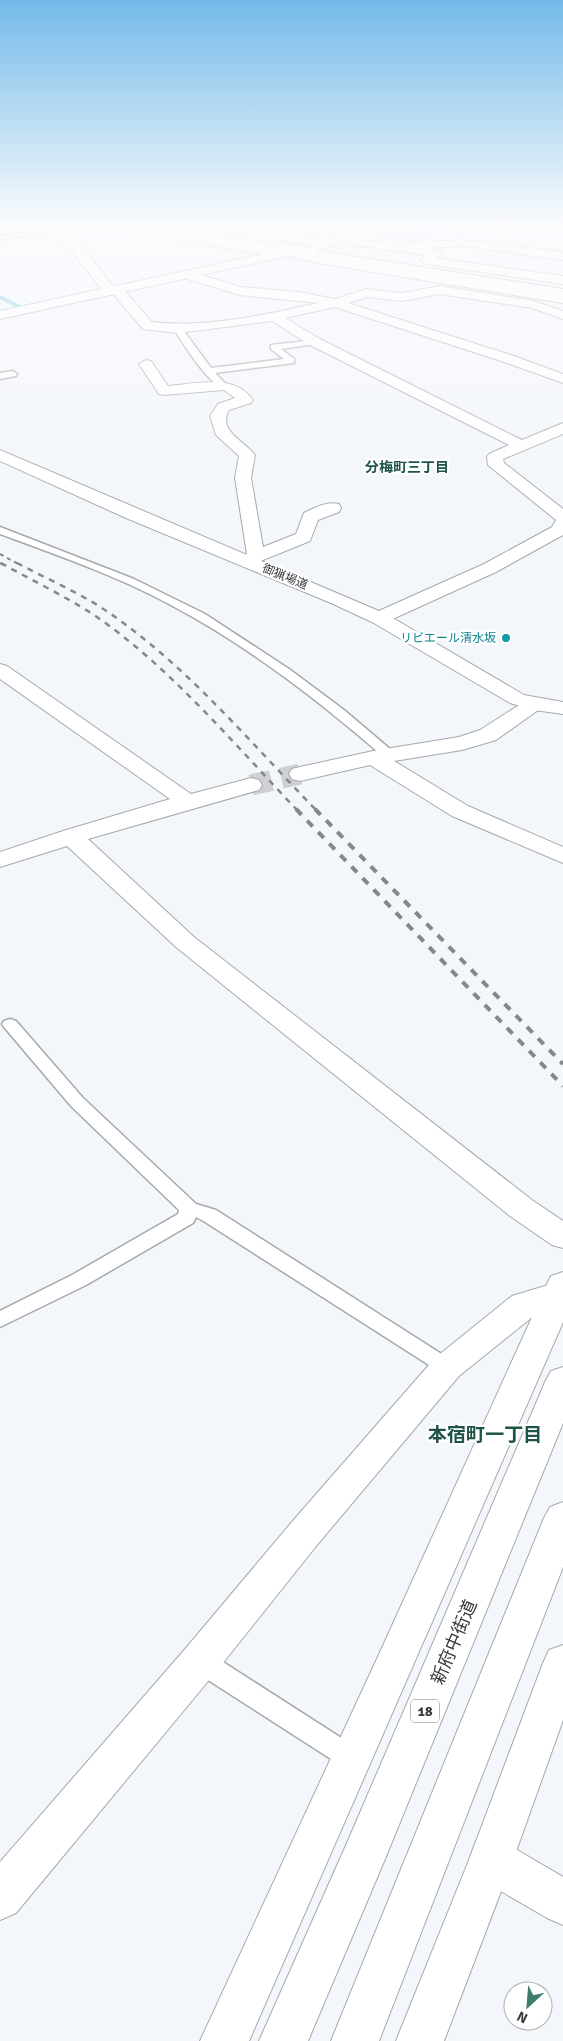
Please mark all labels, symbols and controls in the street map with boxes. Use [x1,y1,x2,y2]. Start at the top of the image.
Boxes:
district label: 分梅町三丁目 [364,459,449,476]
street label: 御猟場道 [260,561,310,593]
place label: リビエール清水坂 [400,631,496,646]
marker: リビエール清水坂 [500,632,512,644]
district label: 本宿町一丁目 [428,1423,542,1447]
street label: 新府中街道 [426,1596,482,1688]
road number: 18 [411,1700,439,1722]
north arrow [503,1981,553,2031]
text: N [514,2007,531,2027]

